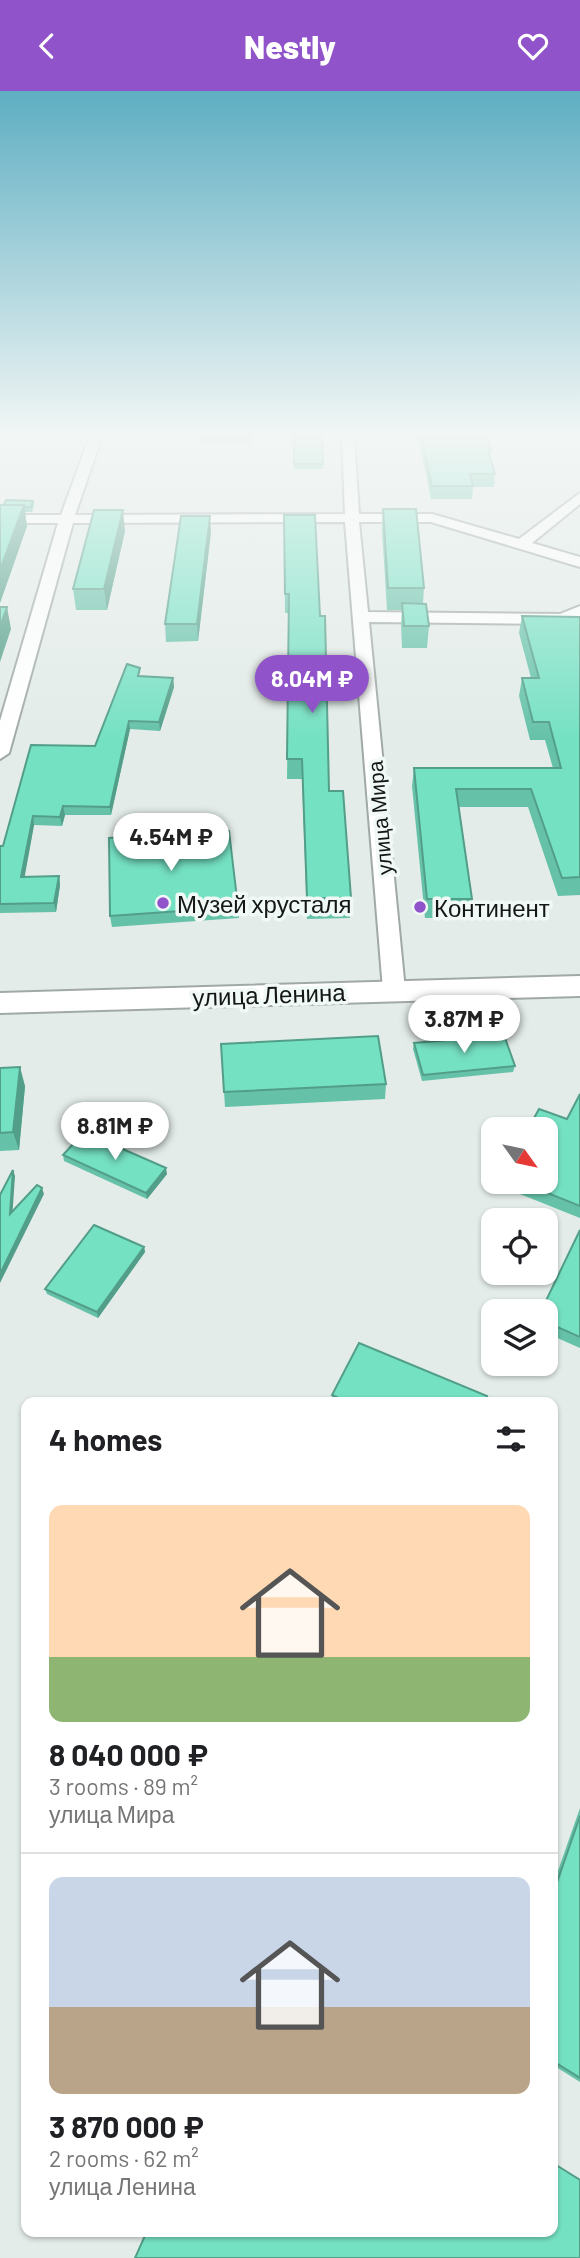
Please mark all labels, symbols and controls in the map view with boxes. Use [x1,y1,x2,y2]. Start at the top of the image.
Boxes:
icon: back [28,27,66,65]
text: Nestly [244,27,336,65]
icon: heart [514,27,552,65]
pin: 8.04M ₽ [247,655,377,715]
text: 8.04M ₽ [271,664,353,692]
street label: улица Мира [362,760,396,876]
pin: 4.54M ₽ [106,813,236,873]
text: 4.54M ₽ [129,822,213,850]
place label: Музей хрусталя [177,889,351,918]
place label: Континент [434,893,550,922]
marker: Музей хрусталя [155,895,171,911]
marker: Континент [412,899,428,915]
street label: улица Ленина [192,977,347,1011]
pin: 3.87M ₽ [399,995,529,1055]
text: 3.87M ₽ [424,1004,504,1032]
pin: 8.81M ₽ [50,1103,180,1162]
text: 8.81M ₽ [77,1111,153,1139]
north arrow [481,1117,558,1193]
map controls [481,1117,558,1376]
button: locate [481,1208,558,1285]
button: layers [481,1299,558,1376]
icon: filters [492,1420,530,1458]
text: 4 homes [49,1421,162,1457]
icon: home [227,1550,353,1676]
text: 8 040 000 ₽ [49,1736,208,1772]
text: 3 rooms · 89 m² [49,1772,198,1800]
text: улица Мира [49,1800,174,1828]
icon: home [227,1922,353,2048]
text: 3 870 000 ₽ [49,2108,204,2144]
text: 2 rooms · 62 m² [49,2144,199,2172]
text: улица Ленина [49,2172,196,2200]

